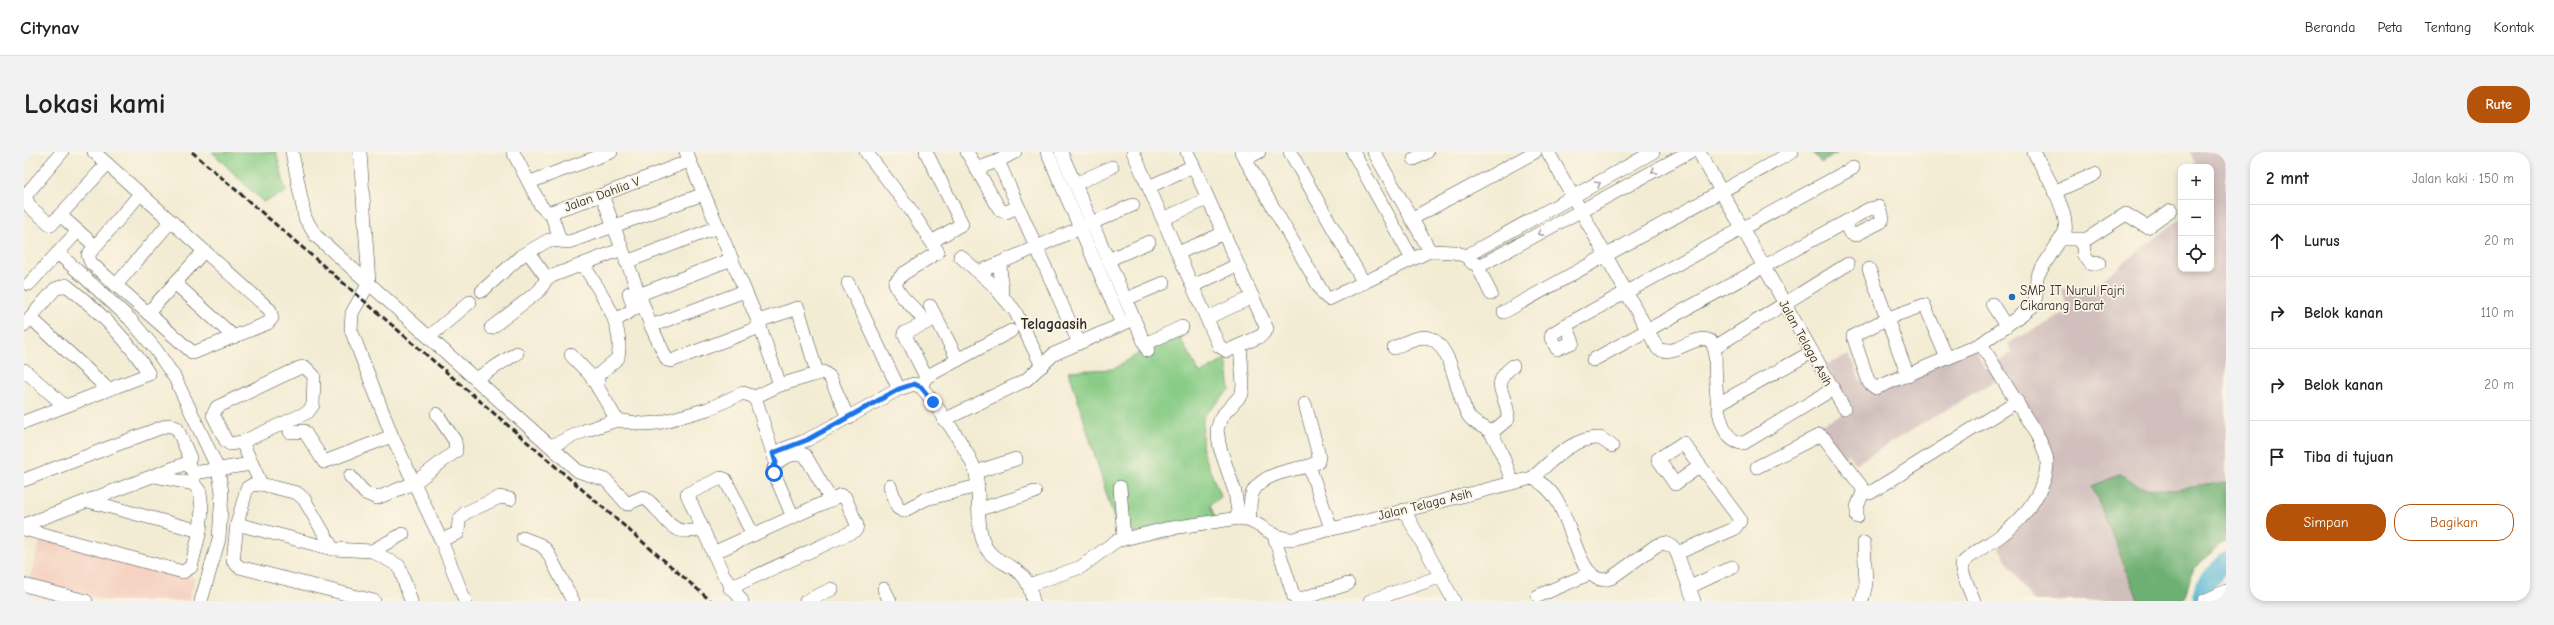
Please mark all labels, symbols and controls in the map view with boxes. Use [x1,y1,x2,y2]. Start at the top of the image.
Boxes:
text: Citynav [20,17,79,39]
text: Beranda [2305,19,2355,36]
text: Peta [2377,19,2402,36]
text: Tentang [2424,19,2471,36]
text: Kontak [2493,19,2534,36]
button: Rute [2467,86,2530,123]
text: Lokasi kami [24,88,166,120]
map controls [2178,164,2214,272]
button: + [2178,164,2214,200]
one-way arrow [1651,166,1659,173]
text: 2 mnt [2266,169,2309,188]
text: Jalan kaki · 150 m [2412,171,2514,186]
street label: Jalan Dahlia V [562,173,642,215]
one-way arrow [1594,181,1601,188]
button: − [2178,200,2214,236]
one-way arrow [1537,228,1544,235]
icon: ahead [2266,230,2288,252]
text: Lurus [2304,232,2340,250]
text: 20 m [2484,233,2514,248]
button: locate [2178,236,2214,272]
place label: SMP IT Nurul Fajri Cikarang Barat [2020,283,2125,313]
marker: SMP IT Nurul Fajri Cikarang Barat [2007,292,2017,302]
street label: Jalan Telaga Asih [1776,297,1836,389]
icon: right [2266,302,2288,324]
text: Belok kanan [2304,304,2383,322]
text: 110 m [2481,305,2514,320]
district label: Telagaasih [1021,315,1087,333]
icon: right [2266,374,2288,396]
text: Belok kanan [2304,376,2383,394]
text: 20 m [2484,377,2514,392]
route end [924,393,942,411]
icon: arrive [2266,446,2288,468]
text: Tiba di tujuan [2304,448,2393,466]
route start [765,464,783,482]
street label: Jalan Telaga Asih [1376,485,1474,523]
button: Simpan [2266,504,2386,541]
button: Bagikan [2394,504,2514,541]

